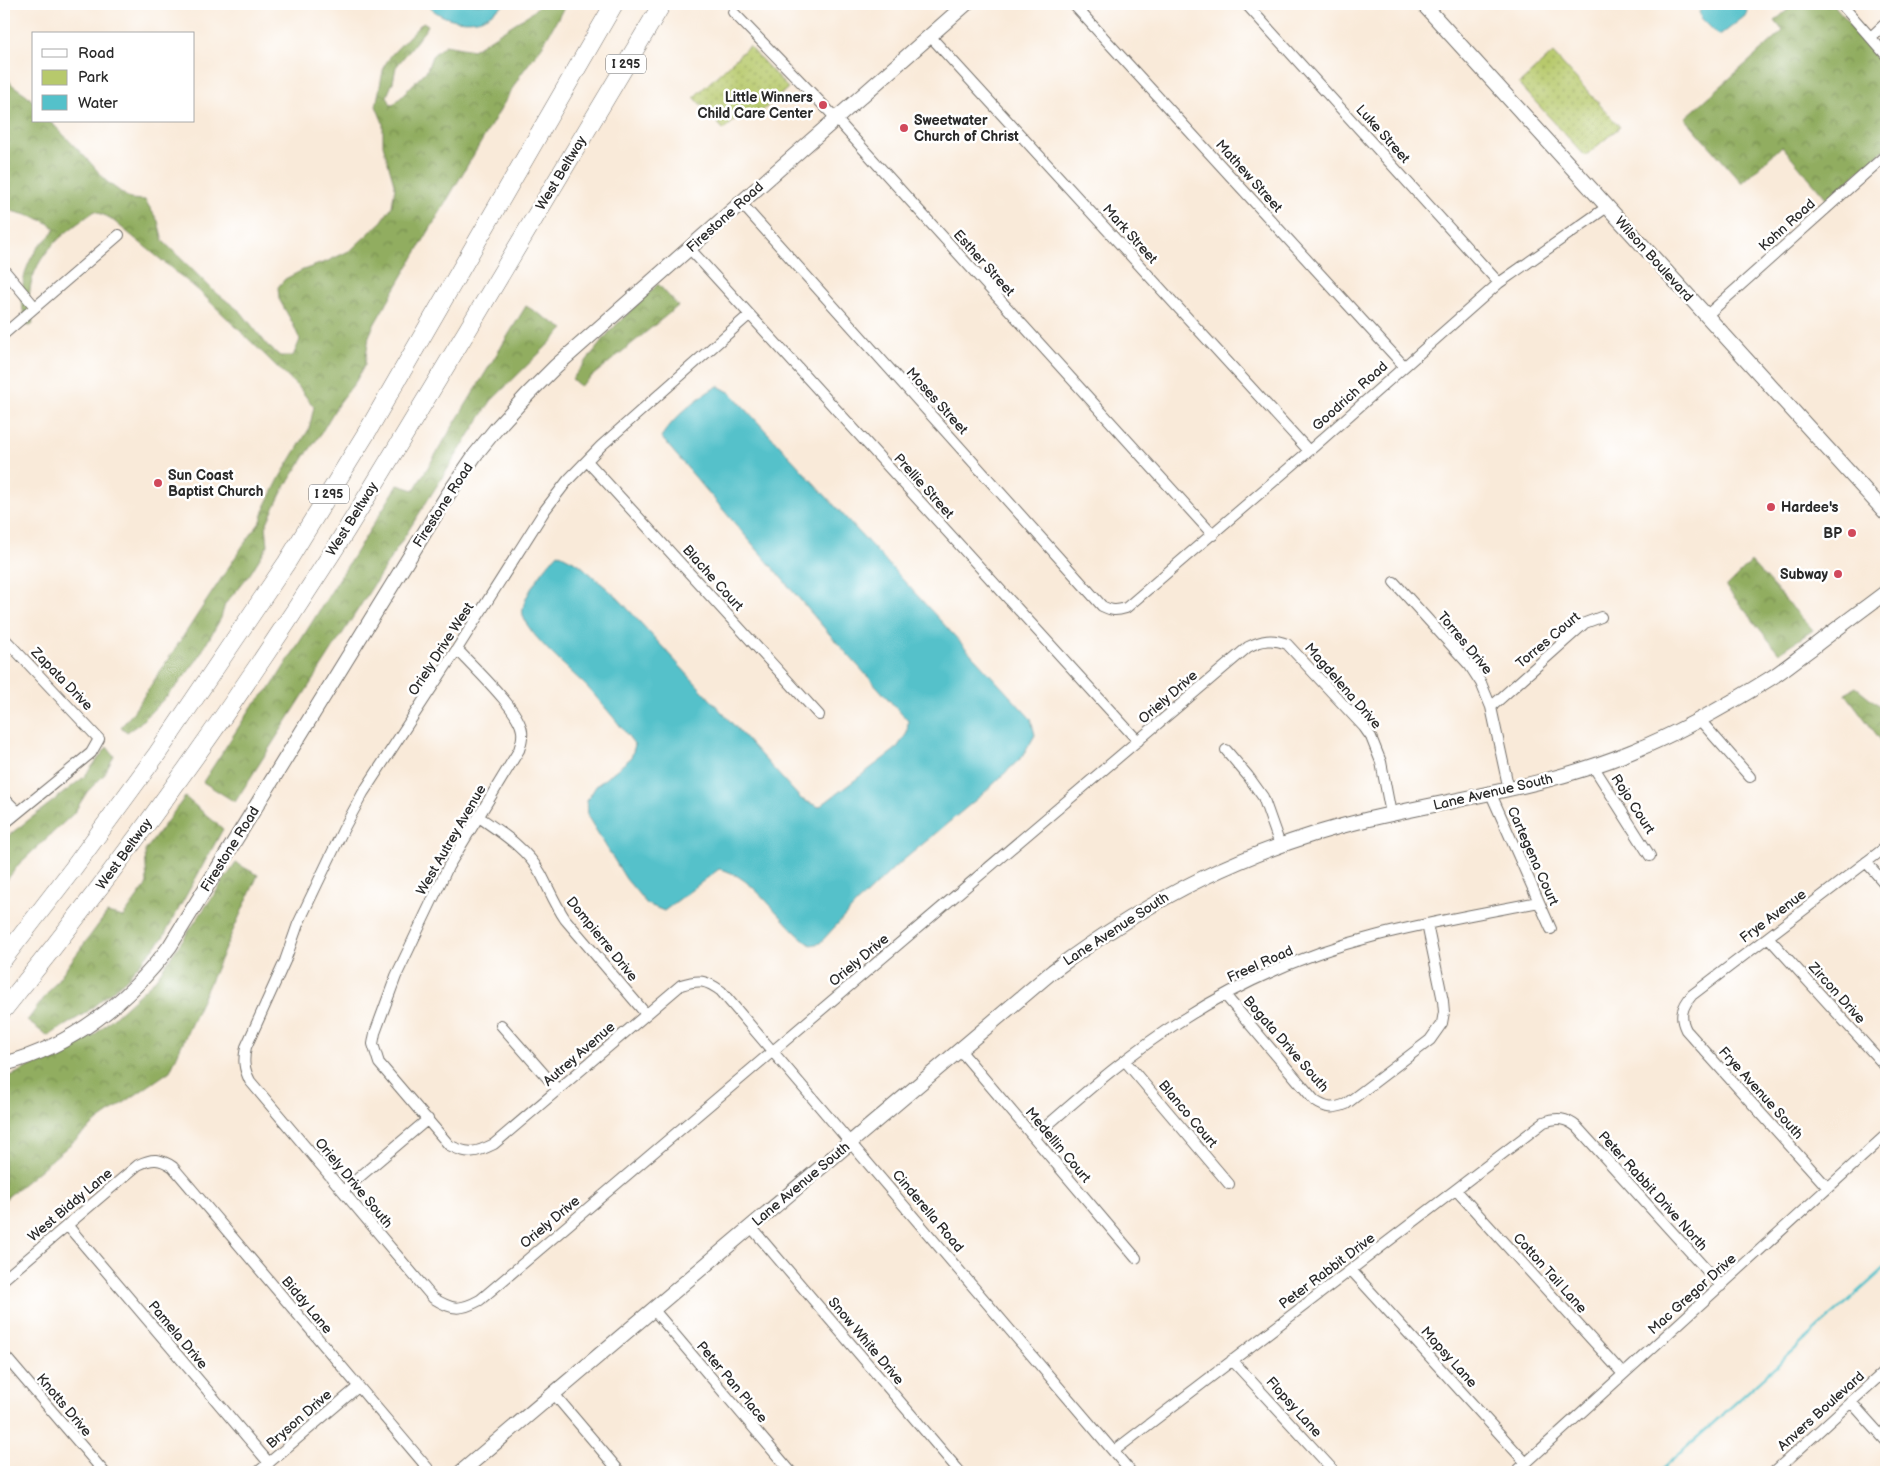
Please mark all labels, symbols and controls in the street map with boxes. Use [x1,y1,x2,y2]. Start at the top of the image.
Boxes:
legend [32,32,195,122]
text: Road [78,44,114,63]
road number: I 295 [606,54,646,74]
text: Park [78,68,109,87]
place label: Little Winners Child Care Center [698,89,813,122]
text: Water [78,94,118,113]
marker: Little Winners Child Care Center [817,99,829,111]
street label: Luke Street [1352,101,1414,167]
place label: Sweetwater Church of Christ [914,112,1019,145]
marker: Sweetwater Church of Christ [898,122,910,134]
street label: West Beltway [532,132,590,213]
street label: Mathew Street [1212,136,1286,216]
street label: Firestone Road [683,178,767,256]
street label: Kohn Road [1755,195,1819,255]
street label: Mark Street [1099,201,1161,268]
street label: Wilson Boulevard [1611,213,1697,305]
street label: Esther Street [950,226,1019,300]
street label: Goodrich Road [1309,358,1391,434]
street label: Moses Street [903,364,972,438]
street label: Prellie Street [890,450,958,523]
street label: Firestone Road [409,460,477,550]
place label: Sun Coast Baptist Church [168,467,263,500]
marker: Sun Coast Baptist Church [152,477,164,489]
street label: West Beltway [322,478,382,559]
road number: I 295 [309,484,349,504]
place label: Hardee's [1781,499,1839,516]
marker: Hardee's [1765,501,1777,513]
place label: BP [1823,525,1842,542]
marker: BP [1846,527,1858,539]
street label: Blache Court [679,542,748,615]
place label: Subway [1780,566,1829,583]
marker: Subway [1832,568,1844,580]
street label: Oriely Drive West [405,599,478,699]
street label: Torres Drive [1434,608,1496,678]
street label: Torres Court [1512,608,1584,672]
street label: Magdelena Drive [1301,640,1385,732]
street label: Zapata Drive [27,643,96,714]
street label: Oriely Drive [1135,667,1201,727]
street label: Lane Avenue South [1432,770,1555,814]
street label: Rojo Court [1607,771,1659,838]
street label: West Autrey Avenue [412,782,490,898]
street label: Firestone Road [197,803,263,895]
street label: Cartegena Court [1504,804,1563,909]
street label: West Beltway [92,814,156,893]
street label: Frye Avenue [1736,886,1810,946]
street label: Lane Avenue South [1060,888,1172,969]
street label: Dompierre Drive [563,893,641,985]
street label: Oriely Drive [826,930,892,990]
street label: Freel Road [1224,942,1296,986]
street label: Zircon Drive [1804,958,1869,1027]
street label: Bogata Drive South [1240,992,1332,1096]
street label: Autrey Avenue [540,1018,618,1090]
street label: Frye Avenue South [1715,1043,1807,1143]
street label: Blanco Court [1155,1077,1222,1152]
street label: Medellin Court [1022,1104,1095,1187]
street label: Peter Rabbit Drive North [1595,1128,1711,1254]
street label: Oriely Drive South [311,1135,397,1232]
street label: Lane Avenue South [749,1138,853,1230]
street label: West Biddy Lane [24,1165,116,1245]
street label: Cinderella Road [889,1166,967,1256]
street label: Oriely Drive [517,1192,583,1252]
street label: Peter Rabbit Drive [1276,1229,1378,1313]
street label: Cotton Tail Lane [1510,1229,1590,1317]
street label: Mac Gregor Drive [1644,1250,1740,1338]
street label: Biddy Lane [278,1273,336,1337]
street label: Snow White Drive [824,1294,908,1388]
street label: Pamela Drive [145,1297,211,1373]
street label: Mopsy Lane [1417,1323,1481,1391]
street label: Peter Pan Place [693,1338,771,1426]
street label: Anvers Boulevard [1774,1368,1868,1454]
street label: Knotts Drive [33,1370,95,1440]
street label: Flopsy Lane [1262,1373,1326,1441]
street label: Bryson Drive [263,1386,335,1452]

